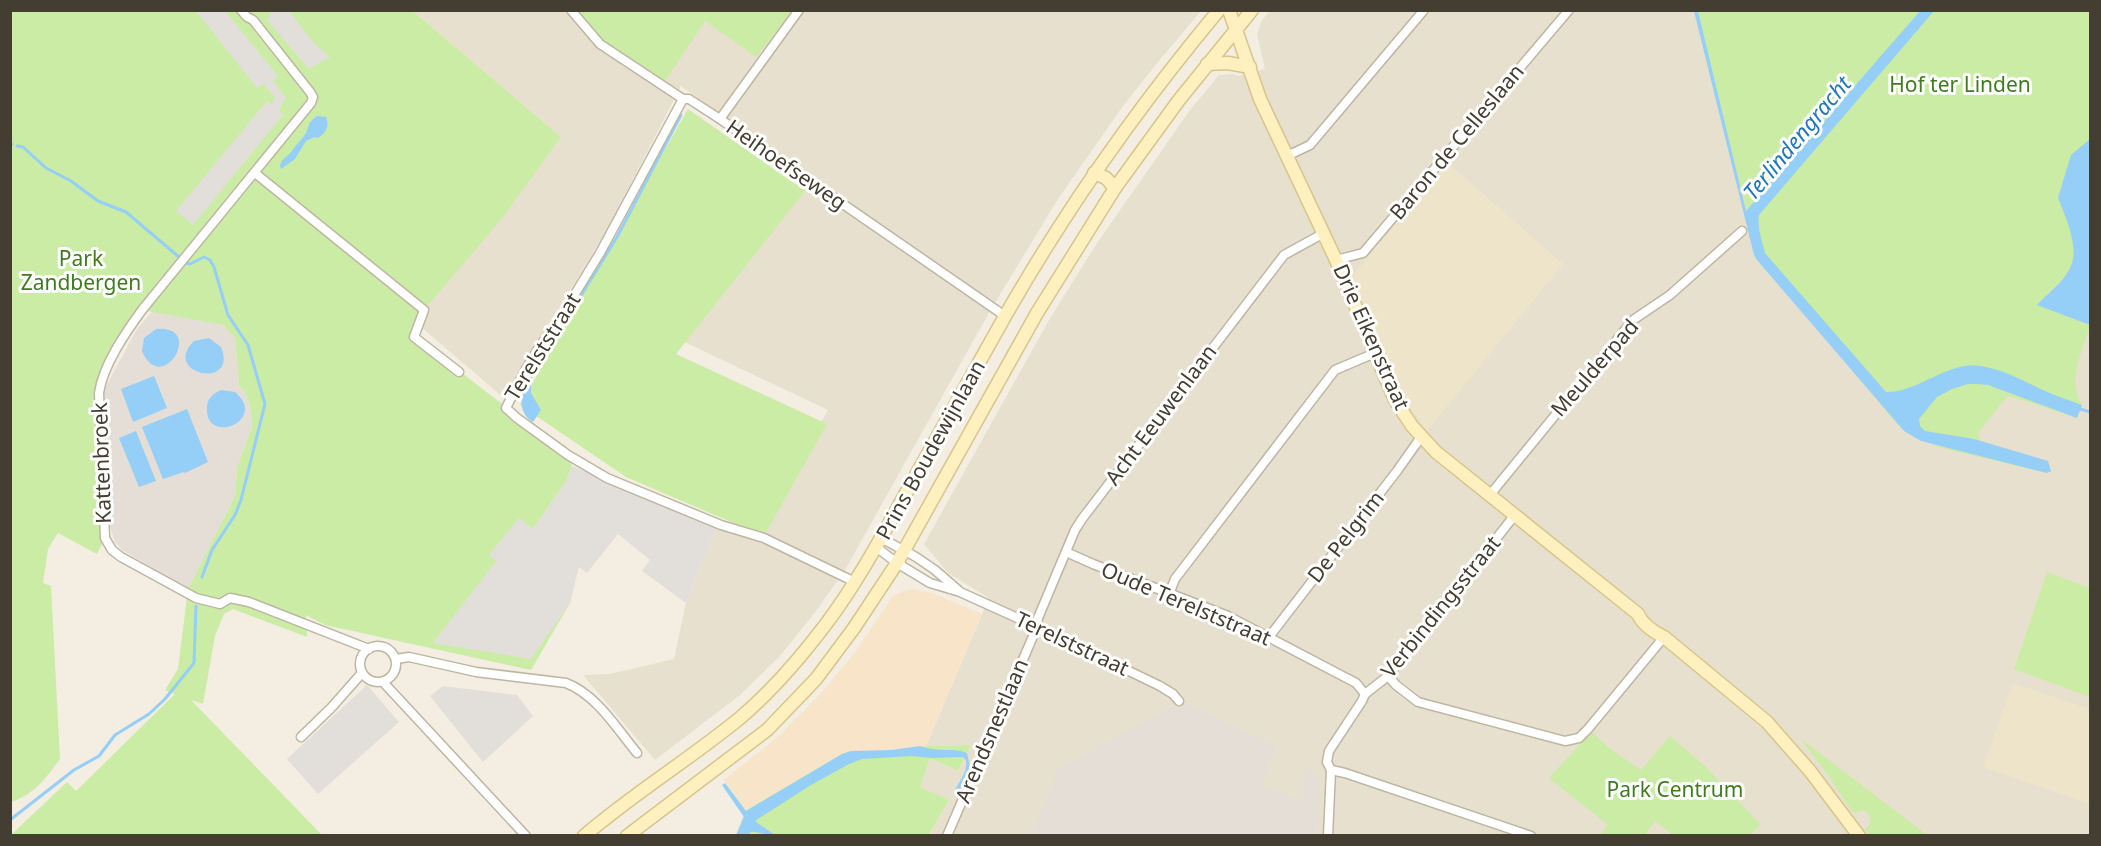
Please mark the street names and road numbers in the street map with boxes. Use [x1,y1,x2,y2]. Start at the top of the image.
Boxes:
street label: Baron de Celleslaan [1383,58,1530,225]
street label: Heihoefseweg [721,112,852,216]
street label: Drie Eikenstraat [1327,259,1417,414]
street label: Terelststraat [498,287,587,406]
street label: Meulderpad [1544,313,1644,422]
street label: Acht Eeuwenlaan [1098,338,1222,490]
street label: Prins Boudewijnlaan [869,355,991,544]
street label: Kattenbroek [85,401,117,524]
street label: De Pelgrim [1301,485,1390,588]
street label: Verbindingsstraat [1374,529,1507,683]
street label: Oude Terelststraat [1097,555,1276,652]
street label: Terelststraat [1011,605,1134,682]
street label: Arendsnestlaan [948,654,1034,807]

